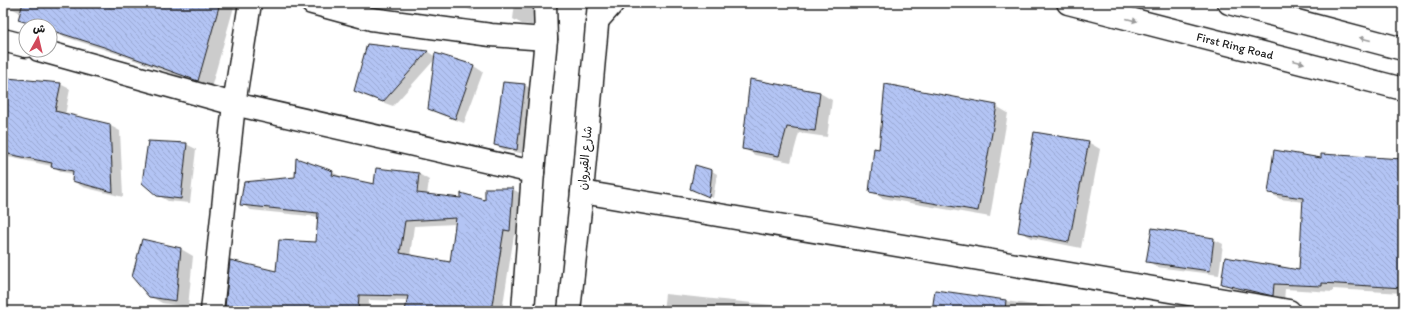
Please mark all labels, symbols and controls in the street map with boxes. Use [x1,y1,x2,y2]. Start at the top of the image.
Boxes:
one-way arrow [1126,17,1139,23]
north arrow [18,18,58,58]
text: ش [32,21,46,36]
street label: First Ring Road [1195,30,1275,62]
one-way arrow [1359,36,1371,42]
one-way arrow [1293,59,1305,65]
street label: شارع القيروان [575,125,597,191]

